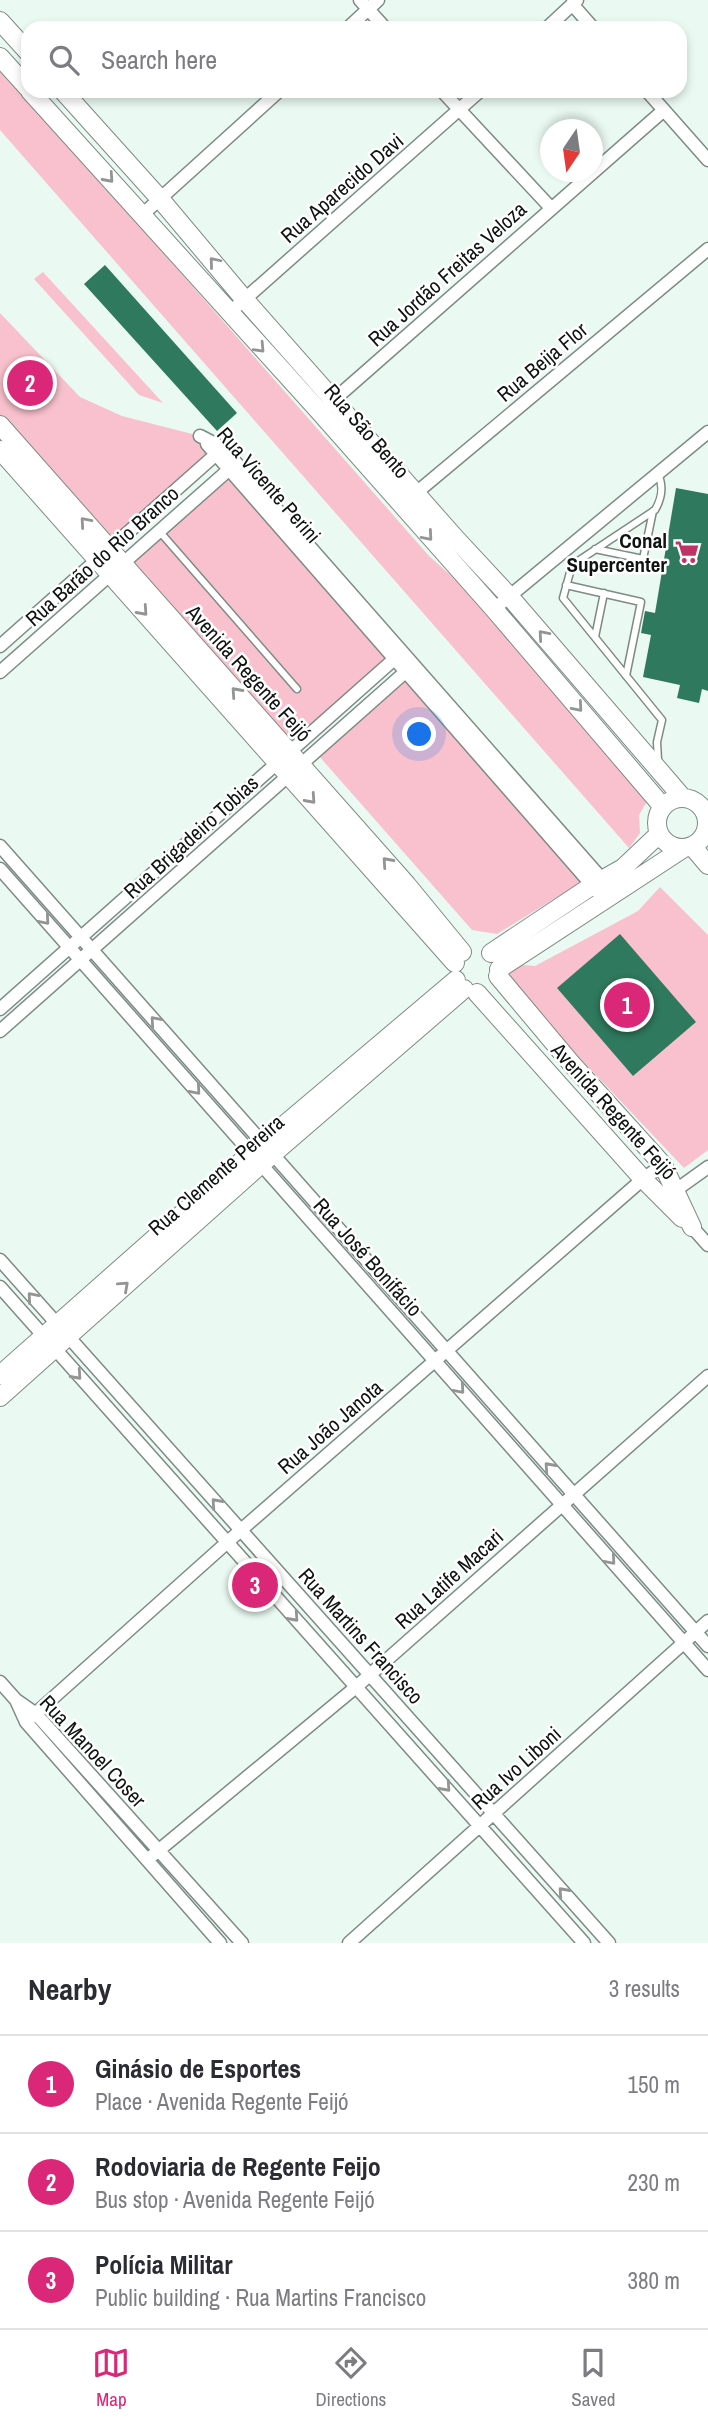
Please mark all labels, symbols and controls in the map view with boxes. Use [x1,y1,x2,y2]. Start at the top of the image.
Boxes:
search box [21,21,687,98]
icon: search [45,41,83,79]
text: Search here [101,42,217,77]
north arrow [540,119,603,182]
street label: Rua Aparecido Davi [274,126,410,250]
one-way arrow [101,170,113,183]
street label: Rua Jordão Freitas Veloza [362,195,533,353]
one-way arrow [210,258,222,271]
street label: Rua Beija Flor [491,315,594,408]
one-way arrow [252,340,265,353]
pin: 2 [7,357,53,409]
street label: Rua São Bento [318,377,416,485]
street label: Rua Vicente Perini [210,421,328,549]
street label: Rua Barão do Rio Branco [19,479,185,633]
one-way arrow [81,517,93,530]
place label: Conal Supercenter [567,526,667,579]
one-way arrow [420,528,432,541]
supermarket icon: Conal Supercenter [673,538,701,566]
street label: Avenida Regente Feijó [179,598,318,748]
one-way arrow [135,602,147,615]
one-way arrow [539,630,551,643]
one-way arrow [232,687,244,700]
one-way arrow [570,699,582,712]
your location [402,717,436,751]
street label: Rua Brigadeiro Tobias [117,769,265,905]
one-way arrow [303,791,315,804]
one-way arrow [383,858,395,871]
one-way arrow [37,911,49,924]
pin: 1 [604,979,650,1031]
one-way arrow [151,1016,163,1029]
street label: Avenida Regente Feijó [544,1036,683,1186]
one-way arrow [188,1082,200,1095]
street label: Rua Clemente Pereira [142,1108,290,1242]
street label: Rua José Bonifácio [307,1191,429,1323]
one-way arrow [116,1282,129,1294]
one-way arrow [28,1292,40,1305]
one-way arrow [69,1367,82,1380]
street label: Rua João Janota [271,1373,389,1481]
one-way arrow [452,1381,464,1394]
one-way arrow [545,1462,557,1475]
one-way arrow [212,1498,225,1511]
street label: Rua Latife Macari [388,1522,510,1636]
one-way arrow [602,1552,615,1565]
pin: 3 [232,1559,278,1611]
street label: Rua Martins Francisco [292,1562,430,1710]
one-way arrow [286,1609,299,1622]
street label: Rua Manoel Coser [33,1689,153,1814]
street label: Rua Ivo Liboni [465,1720,567,1816]
one-way arrow [438,1779,450,1792]
one-way arrow [559,1887,572,1900]
text: Nearby [28,1969,111,2009]
text: 3 results [609,1973,680,2004]
text: Ginásio de Esportes [95,2051,301,2086]
text: 1 [46,2069,56,2100]
text: 150 m [628,2069,680,2100]
text: Place · Avenida Regente Feijó [95,2086,349,2117]
text: Rodoviaria de Regente Feijo [95,2149,381,2184]
text: 2 [46,2167,56,2198]
text: 230 m [628,2167,680,2198]
text: Bus stop · Avenida Regente Feijó [95,2184,375,2215]
text: Polícia Militar [95,2247,232,2282]
text: 3 [46,2265,56,2296]
text: 380 m [628,2265,680,2296]
text: Public building · Rua Martins Francisco [95,2282,426,2313]
tab: Map [92,2344,130,2412]
tab: Directions [315,2344,386,2412]
tab: Saved [571,2344,616,2412]

